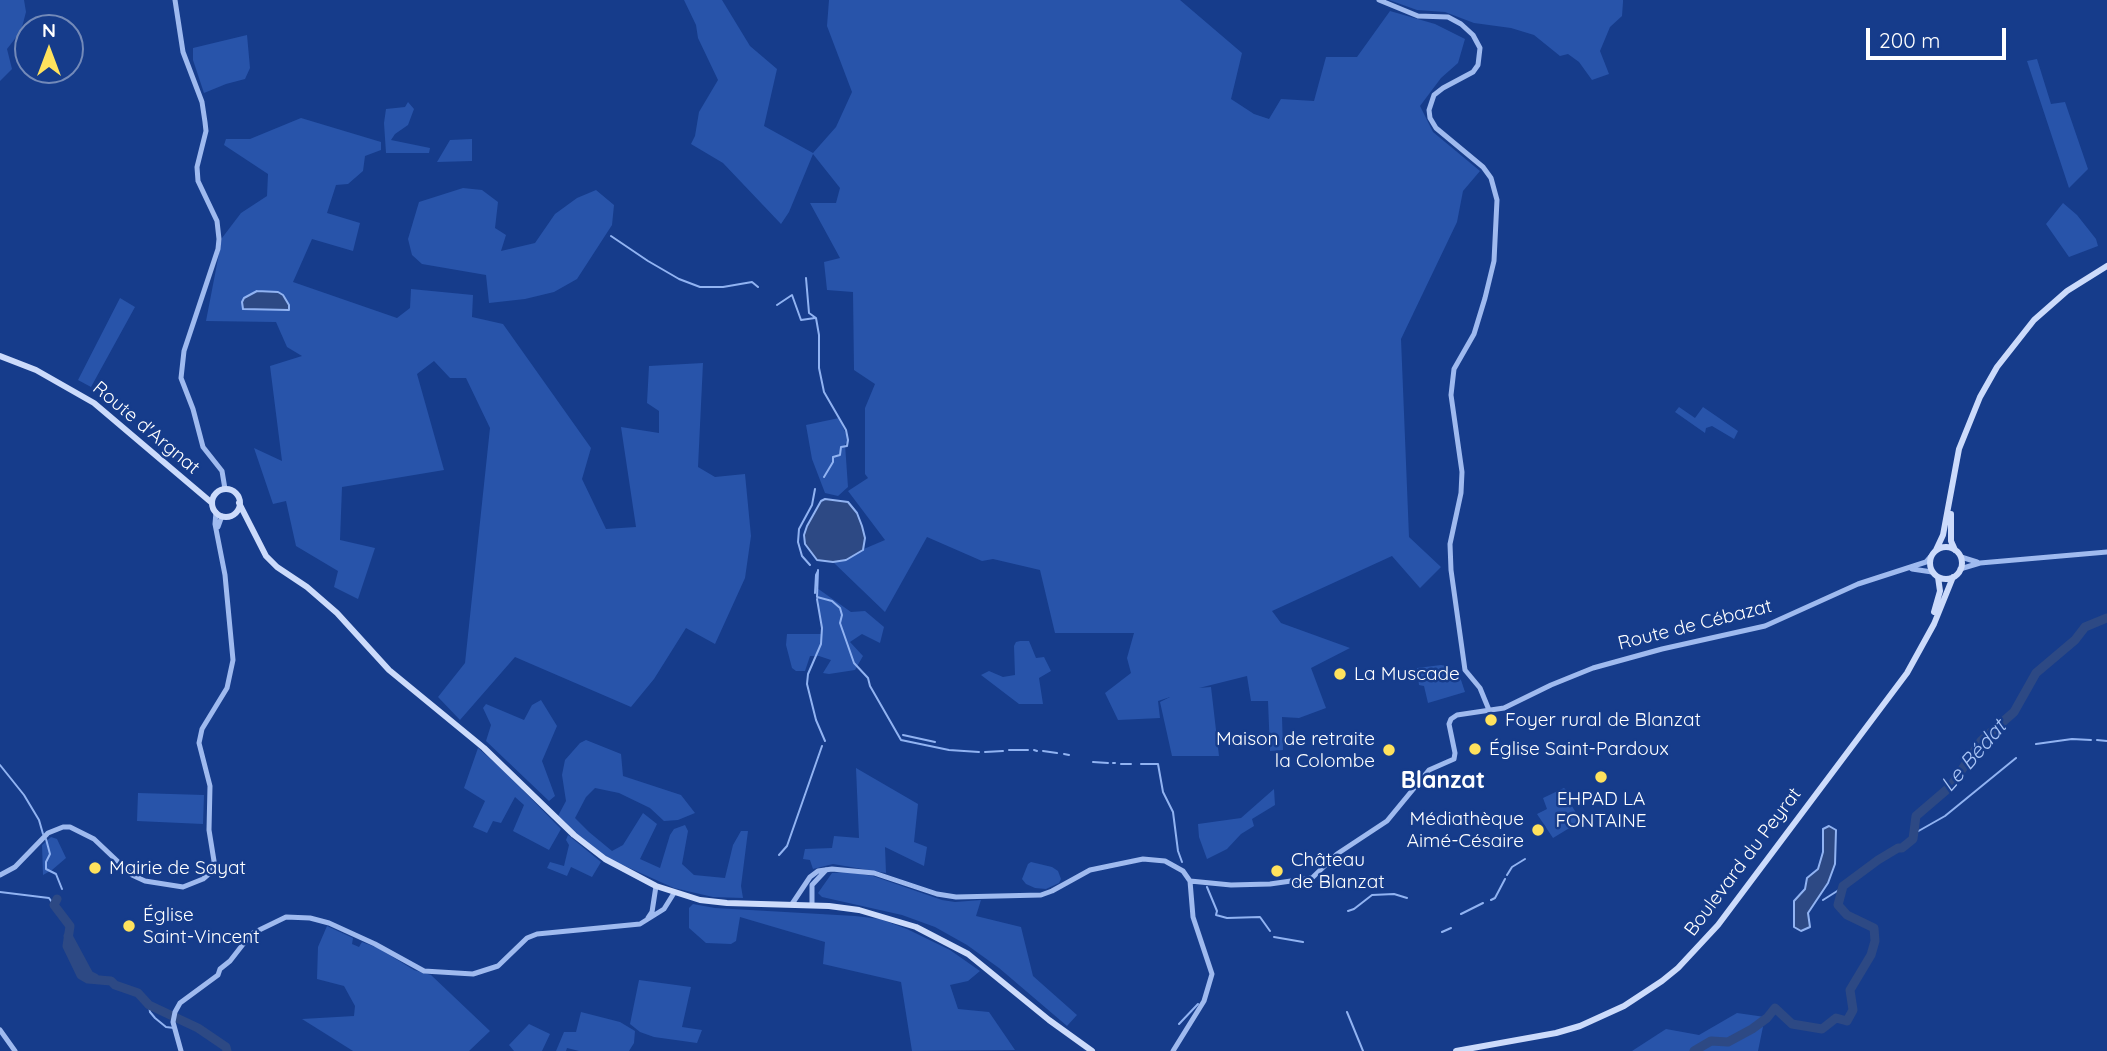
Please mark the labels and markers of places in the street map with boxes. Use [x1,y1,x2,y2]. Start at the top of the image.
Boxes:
place label: La Muscade [1354,663,1460,685]
marker: La Muscade [1332,666,1348,682]
place label: Foyer rural de Blanzat [1505,709,1701,731]
marker: Foyer rural de Blanzat [1483,712,1499,728]
place label: Maison de retraite la Colombe [1216,728,1375,772]
place label: Église Saint-Pardoux [1489,738,1669,760]
marker: Église Saint-Pardoux [1467,741,1483,757]
marker: Maison de retraite la Colombe [1381,742,1397,758]
marker: EHPAD LA FONTAINE [1593,769,1609,785]
place label: EHPAD LA FONTAINE [1555,788,1647,832]
place label: Médiathèque Aimé-Césaire [1407,808,1524,852]
marker: Médiathèque Aimé-Césaire [1530,822,1546,838]
place label: Château de Blanzat [1291,849,1385,893]
place label: Mairie de Sayat [109,857,246,879]
marker: Mairie de Sayat [87,860,103,876]
marker: Château de Blanzat [1269,863,1285,879]
place label: Église Saint-Vincent [143,904,260,948]
marker: Église Saint-Vincent [121,918,137,934]

